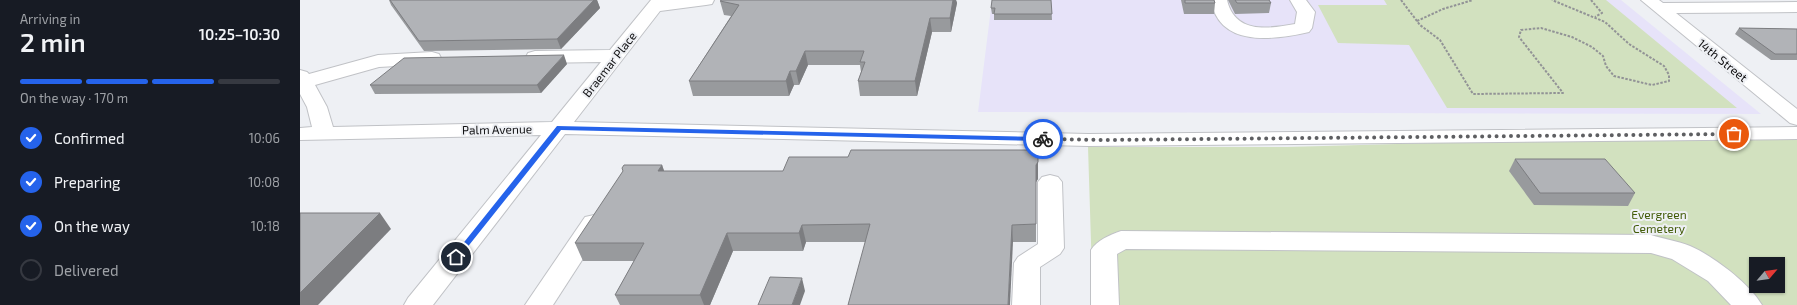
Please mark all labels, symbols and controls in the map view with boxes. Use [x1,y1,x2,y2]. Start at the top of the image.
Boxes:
text: Arriving in [20,11,80,27]
text: 10:25–10:30 [199,25,280,43]
text: 2 min [20,26,86,57]
street label: Braemar Place [579,29,639,99]
street label: 14th Street [1695,36,1751,84]
text: On the way · 170 m [20,90,128,106]
pin [1717,117,1751,151]
courier [1023,119,1063,159]
street label: Palm Avenue [462,121,532,137]
icon: bag [1723,123,1745,145]
icon: check [20,127,42,149]
icon: bike [1032,128,1054,150]
text: Confirmed [54,129,125,147]
text: 10:06 [249,130,280,146]
icon: check [20,171,42,193]
text: Preparing [54,173,120,191]
text: 10:08 [248,174,280,190]
park label: Evergreen Cemetery [1631,207,1687,235]
icon: check [20,215,42,237]
text: On the way [54,217,130,235]
text: 10:18 [251,218,280,234]
pin [439,240,473,274]
icon: home [445,246,467,268]
north arrow [1749,257,1785,293]
map controls [1749,257,1785,293]
text: Delivered [54,261,119,279]

